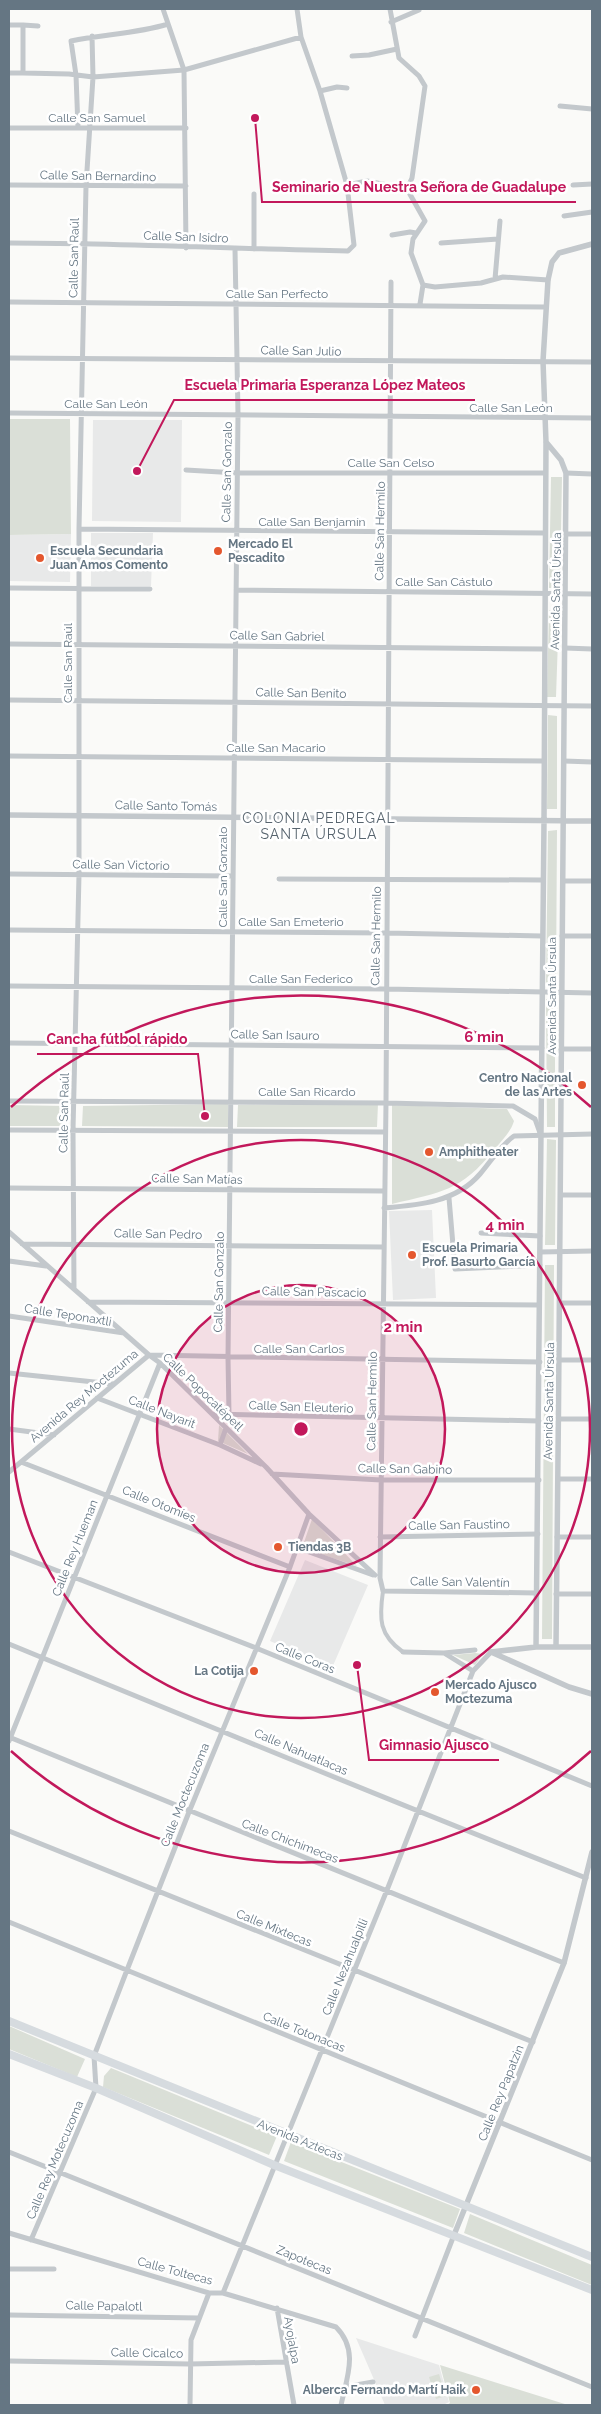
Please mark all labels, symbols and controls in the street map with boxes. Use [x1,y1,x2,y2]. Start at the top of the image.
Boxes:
street label: Calle San Samuel [48,111,147,125]
street label: Calle San Bernardino [40,168,156,184]
callout: Seminario de Nuestra Señora de Guadalupe [262,173,576,202]
text: Seminario de Nuestra Señora de Guadalupe [272,179,567,195]
street label: Calle San Raúl [66,217,82,298]
street label: Calle San Isidro [143,229,229,245]
street label: Calle San Perfecto [226,287,328,301]
street label: Calle San Julio [260,343,342,359]
callout: Escuela Primaria Esperanza López Mateos [174,371,475,400]
text: Escuela Primaria Esperanza López Mateos [184,377,466,393]
street label: Calle San León [64,397,148,411]
street label: Calle San León [469,401,553,415]
street label: Calle San Gonzalo [219,421,235,523]
street label: Calle San Celso [348,456,434,470]
street label: Calle San Hermilo [372,481,388,581]
street label: Calle San Benjamín [258,515,366,529]
street label: Avenida Santa Úrsula [548,532,564,650]
place label: Mercado El Pescadito [228,537,293,565]
place label: Escuela Secundaria Juan Amos Comento [50,544,168,572]
marker: Mercado El Pescadito [212,545,224,557]
marker: Escuela Secundaria Juan Amos Comento [34,552,46,564]
street label: Calle San Cástulo [395,575,493,589]
street label: Calle San Raúl [61,622,75,703]
street label: Calle San Gabriel [229,628,325,644]
street label: Calle San Benito [255,685,347,701]
street label: Calle San Macario [226,741,326,755]
street label: Calle Santo Tomás [115,798,218,814]
district label: COLONIA PEDREGAL SANTA ÚRSULA [242,810,396,842]
street label: Calle San Gonzalo [216,827,230,927]
street label: Calle San Victorio [72,857,170,873]
street label: Calle San Hermilo [368,886,384,986]
street label: Calle San Emeterio [238,915,344,929]
street label: Avenida Santa Úrsula [545,937,559,1055]
street label: Calle San Federico [249,972,353,986]
callout: Cancha fútbol rápido [37,1025,198,1054]
street label: Calle San Isauro [230,1027,320,1043]
text: 6 min [464,1028,504,1046]
text: Cancha fútbol rápido [46,1031,188,1047]
place label: Centro Nacional de las Artes [479,1071,572,1099]
street label: Calle San Raúl [56,1072,72,1153]
marker: Centro Nacional de las Artes [576,1079,588,1091]
street label: Calle San Ricardo [258,1085,356,1099]
place label: Amphitheater [439,1145,519,1159]
marker: Amphitheater [423,1146,435,1158]
street label: Calle San Matías [151,1171,243,1187]
text: 4 min [485,1216,525,1234]
street label: Calle San Pedro [114,1226,202,1242]
street label: Calle San Gonzalo [211,1231,227,1333]
place label: Escuela Primaria Prof. Basurto García [422,1241,536,1269]
marker: Escuela Primaria Prof. Basurto García [406,1249,418,1261]
street label: Calle San Pascacio [262,1284,366,1300]
street label: Calle Teponaxtli [23,1301,113,1329]
text: 2 min [384,1318,422,1336]
street label: Calle San Carlos [254,1342,344,1356]
street label: Avenida Santa Úrsula [541,1342,557,1460]
street label: Avenida Rey Moctezuma [27,1347,141,1445]
street label: Calle Popocatépetl [160,1350,247,1434]
street label: Calle San Hermilo [364,1351,380,1451]
street label: Calle Nayarit [126,1393,198,1431]
street label: Calle San Eleuterio [248,1398,354,1416]
centre of rings [292,1420,310,1438]
street label: Calle San Gabino [358,1461,452,1477]
street label: Calle Otomíes [120,1483,198,1525]
street label: Calle Rey Hueman [49,1498,101,1598]
street label: Calle San Faustino [408,1517,510,1533]
place label: Tiendas 3B [288,1540,351,1554]
marker: Tiendas 3B [272,1541,284,1553]
street label: Calle San Valentín [410,1574,510,1590]
street label: Calle Coras [273,1640,337,1676]
place label: La Cotija [194,1664,244,1678]
marker: La Cotija [248,1665,260,1677]
place label: Mercado Ajusco Moctezuma [445,1678,537,1706]
marker: Mercado Ajusco Moctezuma [429,1686,441,1698]
street label: Calle Nahuatlacas [252,1726,350,1778]
callout: Gimnasio Ajusco [369,1731,499,1760]
text: Gimnasio Ajusco [379,1737,490,1753]
street label: Calle Moctecuzoma [158,1741,212,1849]
street label: Calle Chichimecas [240,1816,341,1866]
street label: Calle Mixtecas [234,1906,314,1950]
street label: Calle Nezahualpilli [319,1917,371,2017]
street label: Calle Totonacas [261,2009,347,2055]
street label: Calle Rey Papatzin [475,2043,527,2143]
street label: Calle Rey Motecuzoma [24,2098,86,2222]
street label: Avenida Aztecas [255,2116,345,2164]
street label: Zapotecas [274,2243,334,2278]
street label: Calle Toltecas [136,2254,214,2288]
street label: Calle Papalotl [65,2298,143,2314]
street label: Ayojalpa [281,2315,303,2365]
street label: Calle Cicalco [111,2345,183,2361]
place label: Alberca Fernando Martí Haik [303,2383,466,2397]
marker: Alberca Fernando Martí Haik [470,2384,482,2396]

